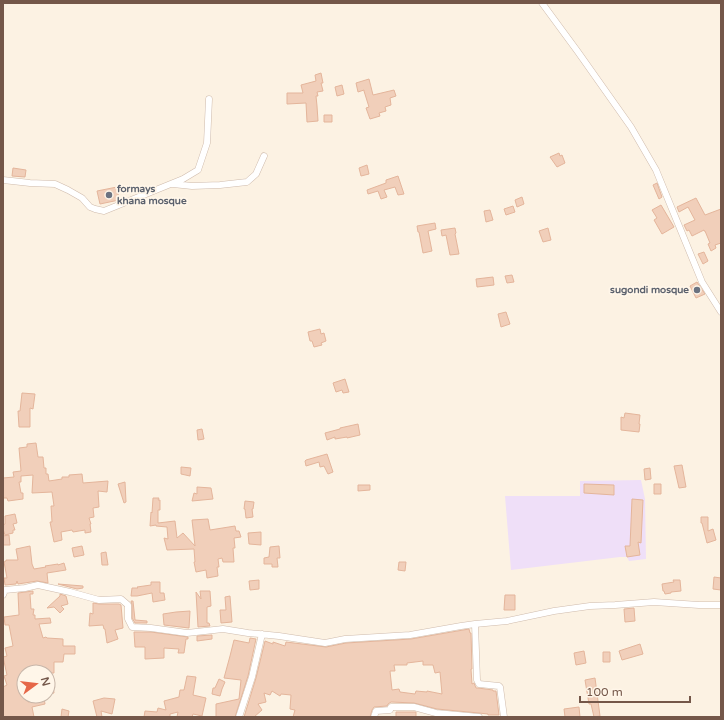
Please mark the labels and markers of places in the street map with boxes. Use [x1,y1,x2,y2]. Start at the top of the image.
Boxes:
place label: formays khana mosque [116,183,187,207]
marker: formays khana mosque [104,190,114,200]
place label: sugondi mosque [610,284,689,296]
marker: sugondi mosque [692,285,702,295]

